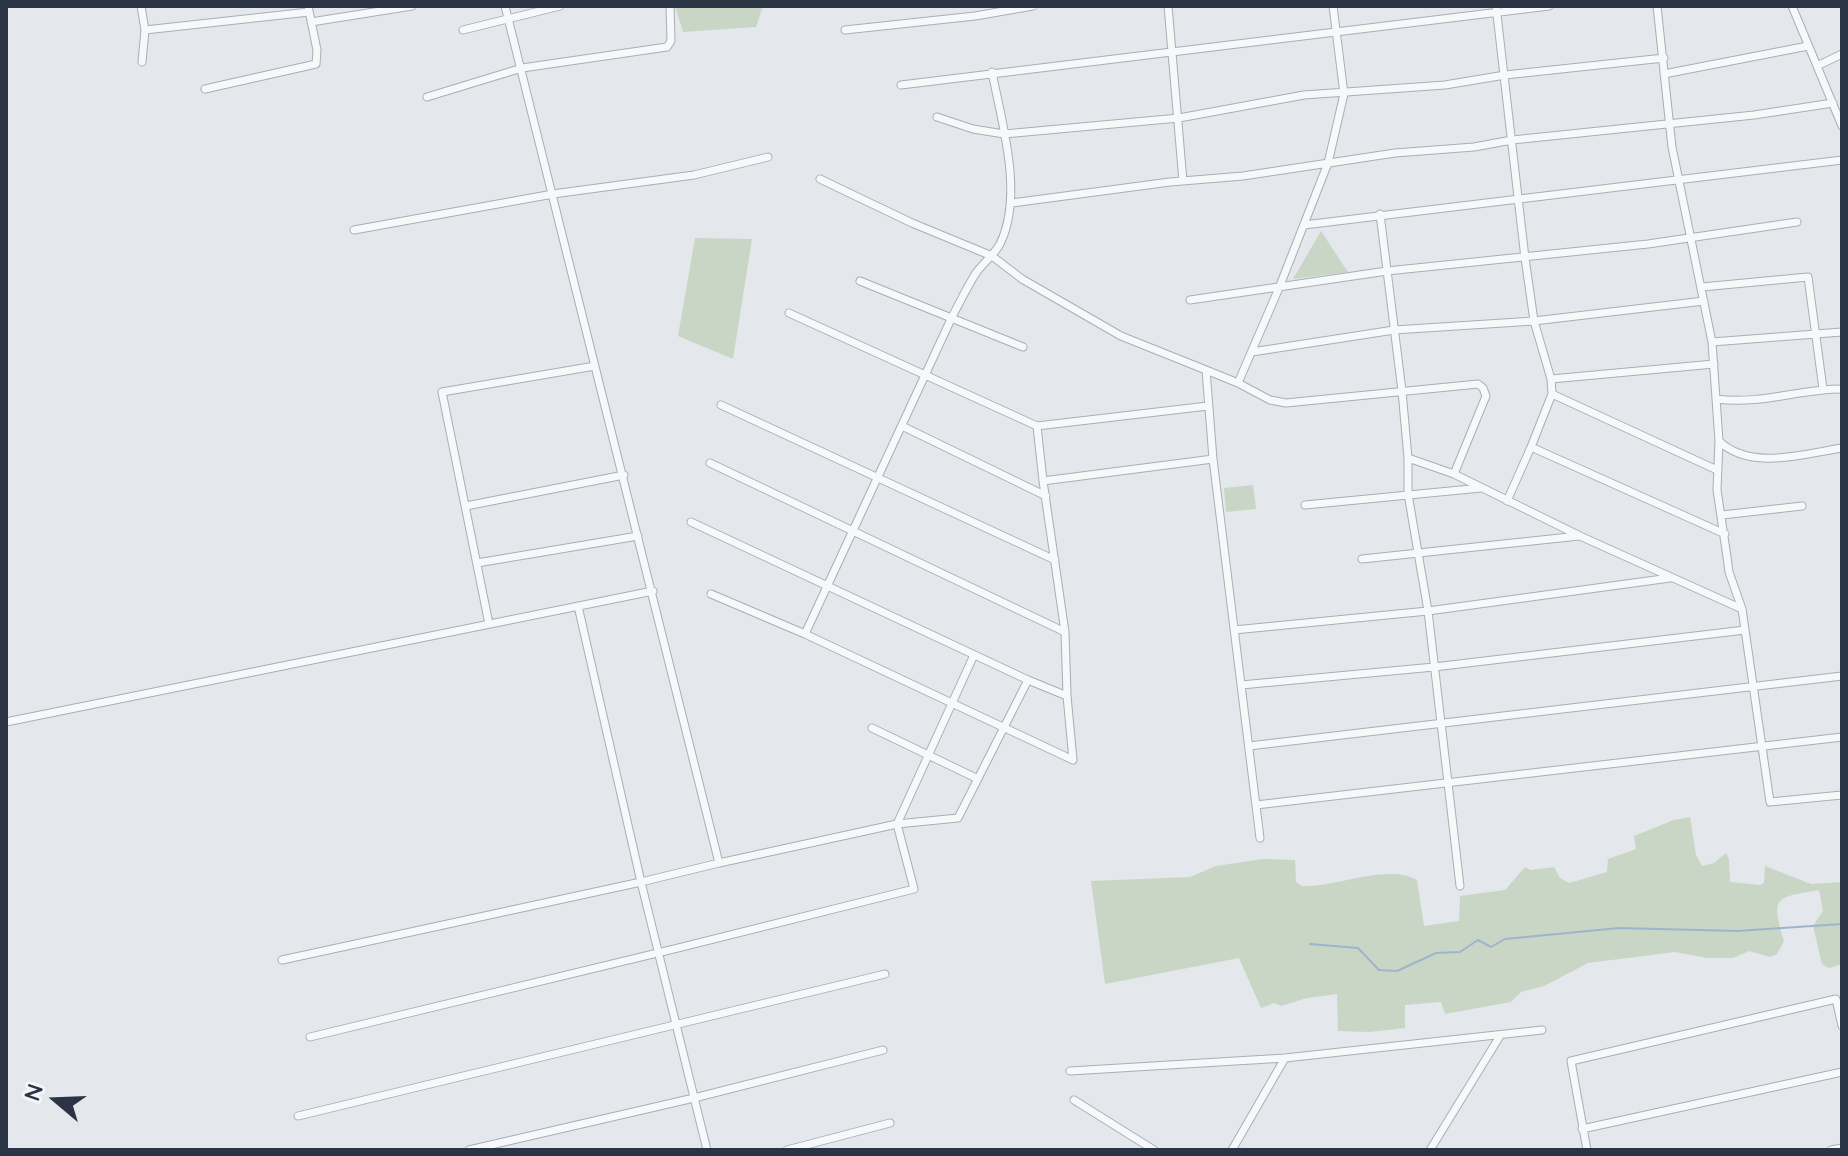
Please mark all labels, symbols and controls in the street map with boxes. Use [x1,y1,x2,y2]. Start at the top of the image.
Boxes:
north arrow [16,1060,96,1140]
text: N [17,1080,49,1104]

